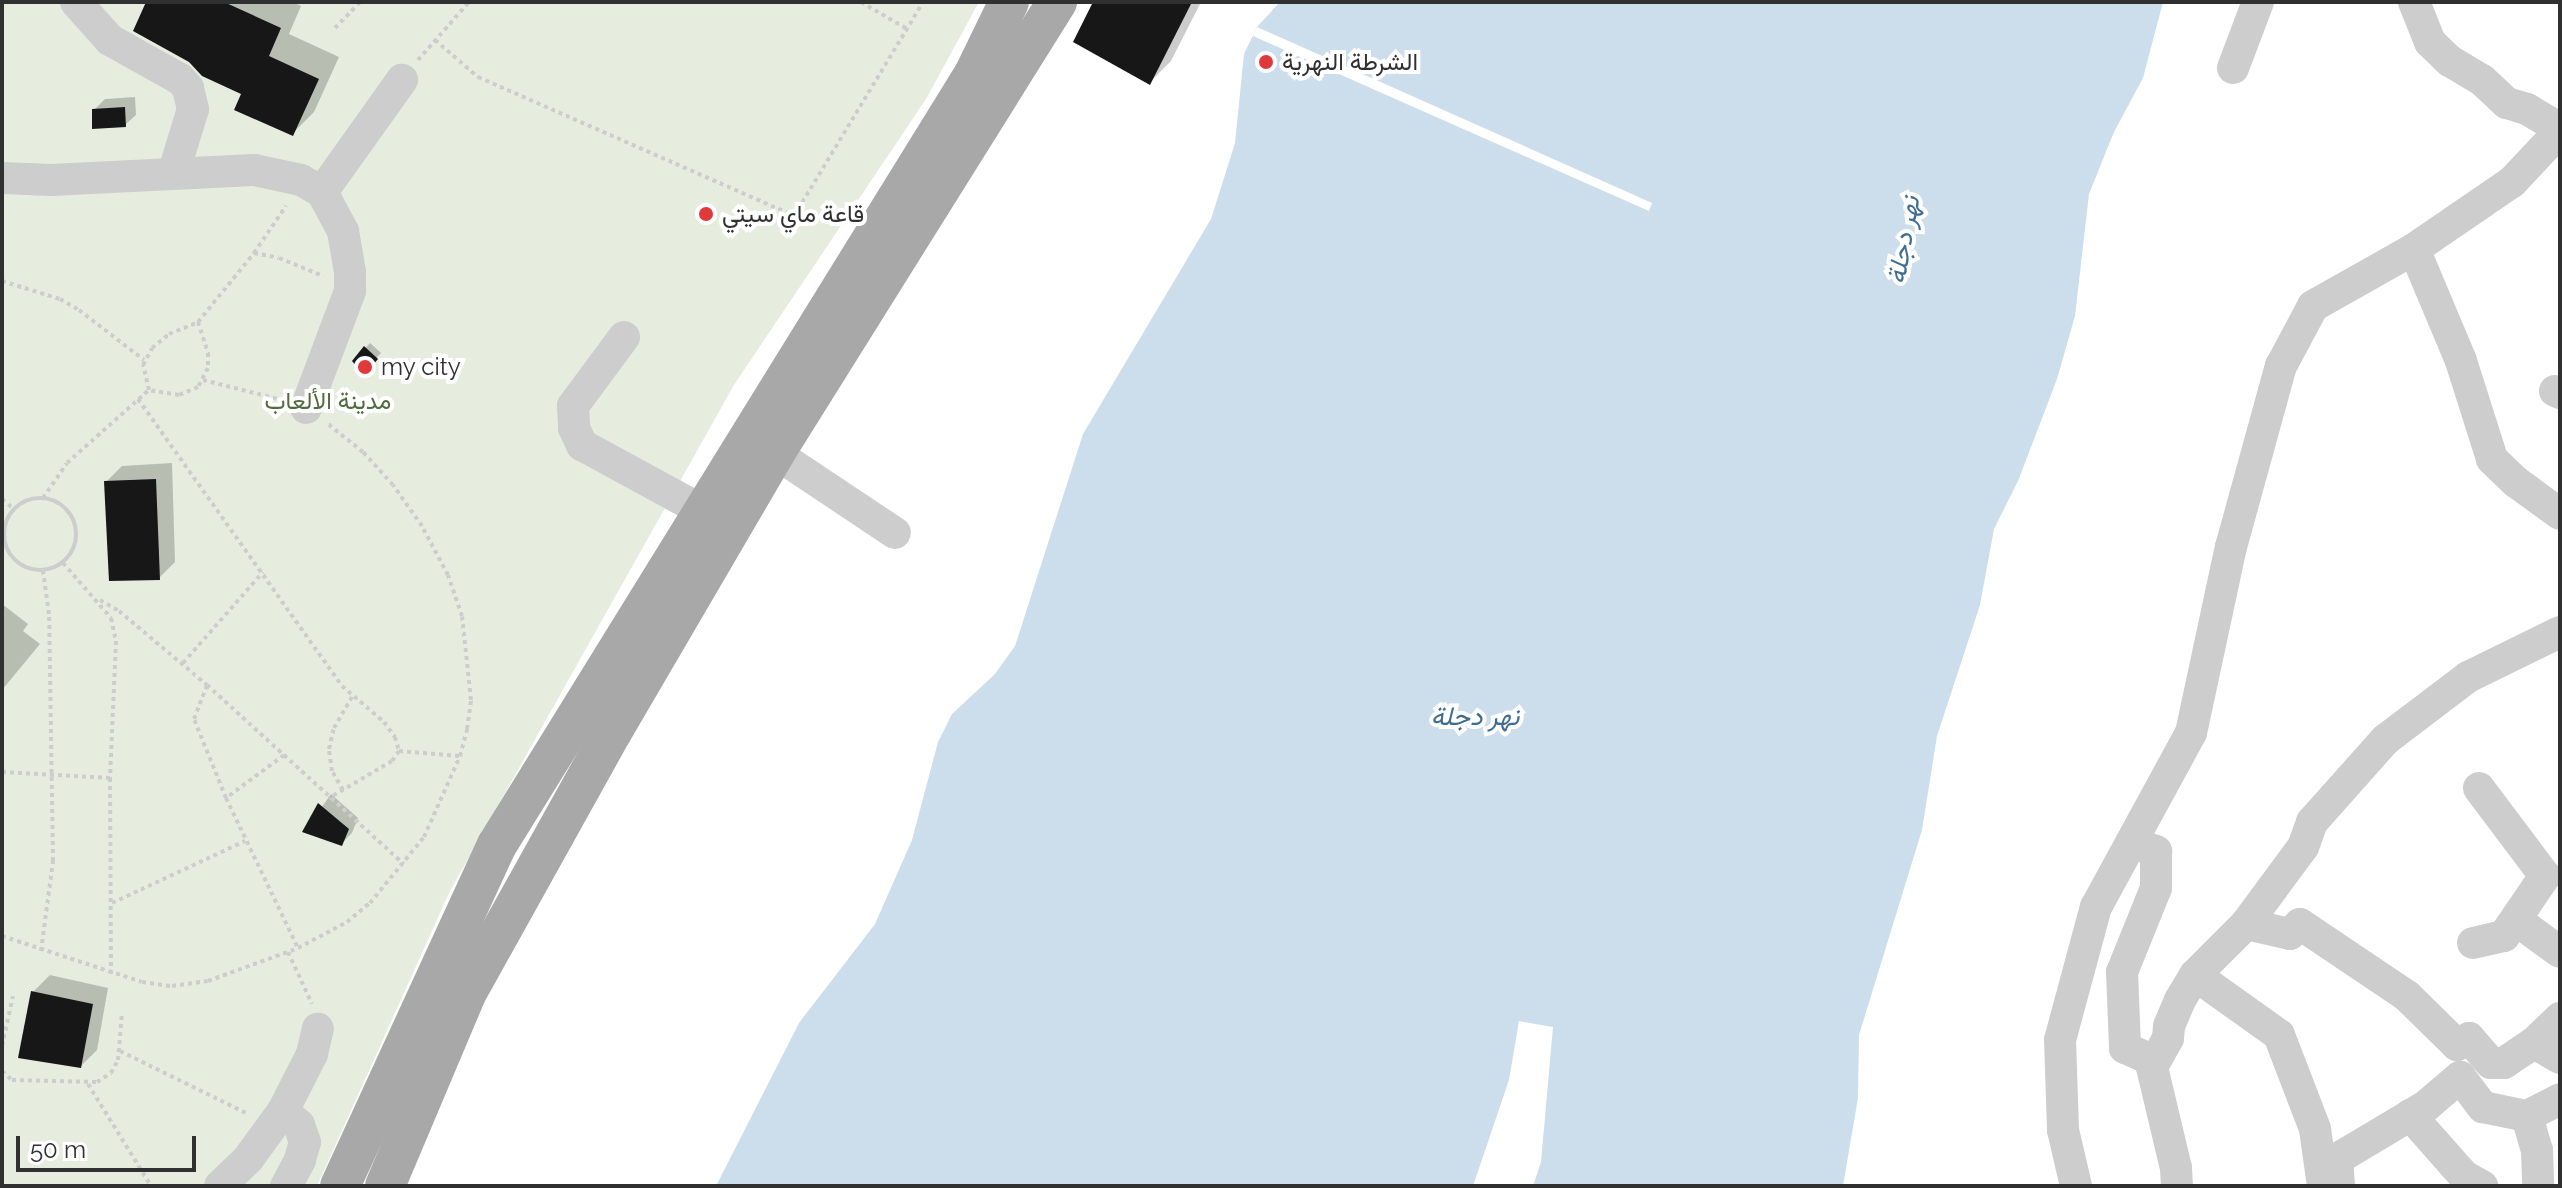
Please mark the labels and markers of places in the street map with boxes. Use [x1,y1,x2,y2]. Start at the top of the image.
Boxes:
place label: الشرطة النهرية [1282,48,1418,76]
marker: الشرطة النهرية [1257,53,1275,71]
place label: قاعة ماي سيتي [722,200,864,228]
marker: قاعة ماي سيتي [697,205,715,223]
place label: my city [381,353,461,381]
marker: my city [356,358,374,376]

